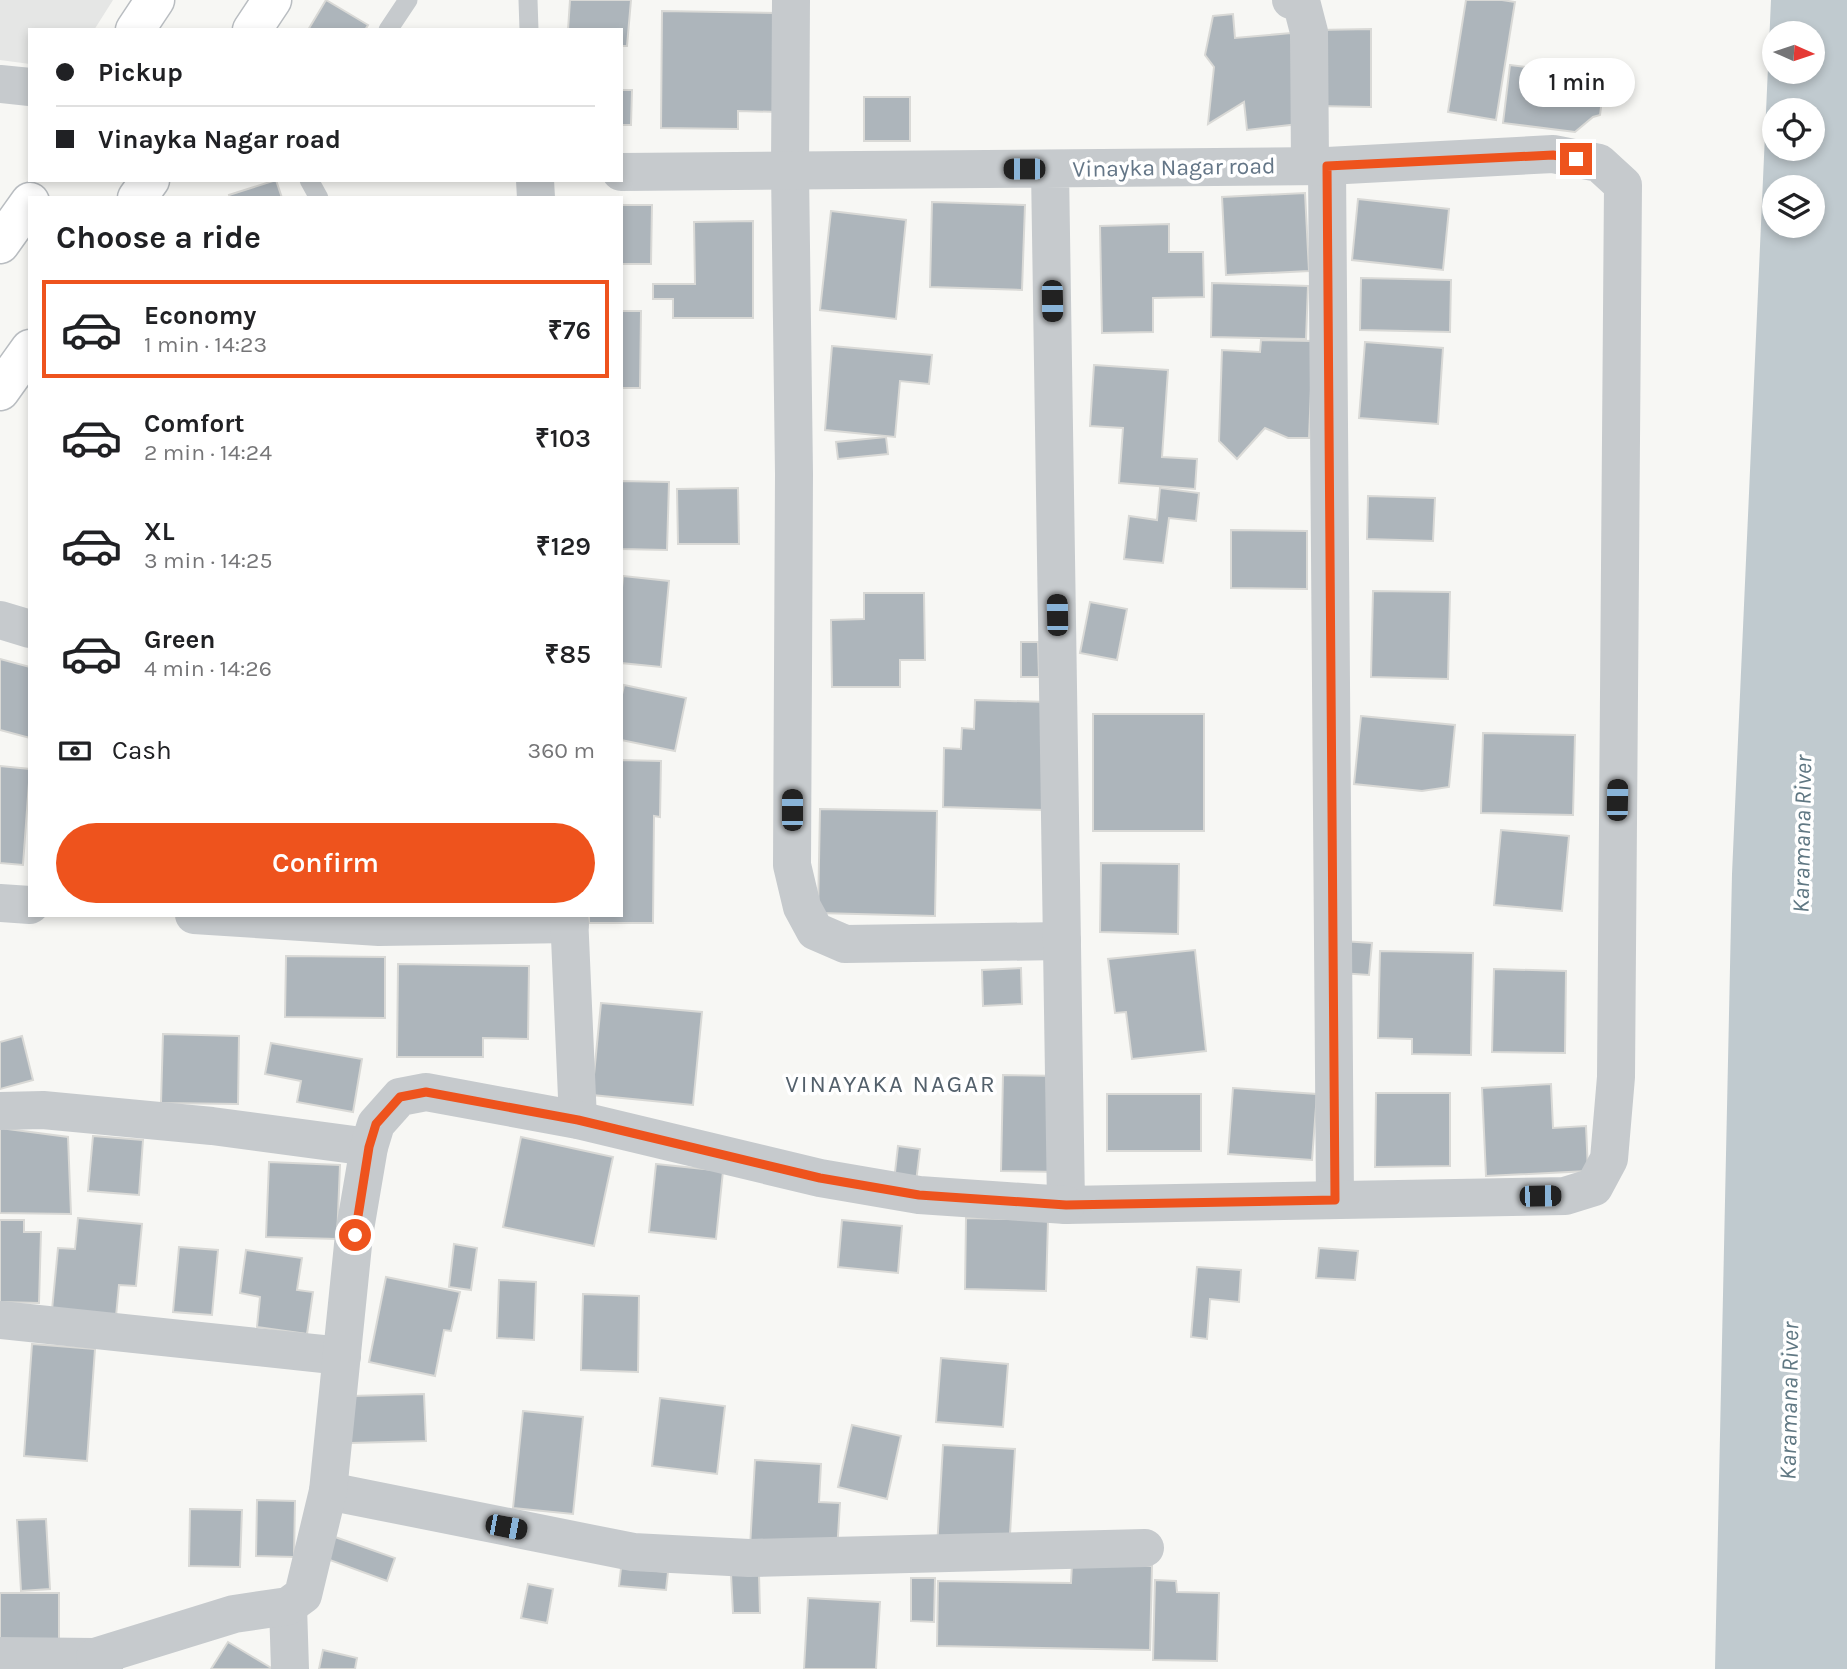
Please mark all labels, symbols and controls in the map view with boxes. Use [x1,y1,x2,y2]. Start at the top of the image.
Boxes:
north arrow [1762,21,1825,84]
map controls [1762,21,1825,238]
text: Pickup [98,57,183,88]
callout: 1 min [1518,58,1634,106]
text: 1 min [1548,69,1606,96]
button: locate [1762,98,1825,161]
text: Vinayka Nagar road [98,124,341,155]
route end [1560,143,1592,175]
street label: Vinayka Nagar road [1072,152,1276,183]
car [1004,159,1046,180]
button: layers [1762,175,1825,238]
text: Choose a ride [56,219,261,256]
car [1042,280,1063,322]
icon: car [60,298,123,361]
text: Economy [144,300,256,331]
text: ₹76 [548,315,591,346]
text: 1 min · 14:23 [144,331,267,358]
icon: car [60,406,123,469]
text: Comfort [144,408,245,439]
text: ₹103 [535,423,591,454]
text: 2 min · 14:24 [144,439,272,466]
icon: car [60,514,123,577]
text: XL [144,516,175,547]
text: ₹129 [536,531,591,562]
text: 3 min · 14:25 [144,547,272,574]
car [1047,594,1068,636]
icon: car [60,622,123,685]
text: Green [144,624,216,655]
text: ₹85 [545,639,591,670]
text: 4 min · 14:26 [144,655,272,682]
icon: cash [56,732,94,770]
text: Cash [112,735,172,766]
text: 360 m [528,737,595,764]
water label: Karamana River [1787,754,1817,913]
car [1607,779,1628,821]
car [782,789,803,831]
button: Confirm [56,823,595,903]
district label: VINAYAKA NAGAR [785,1070,997,1098]
car [1519,1185,1562,1207]
route start [339,1219,371,1251]
water label: Karamana River [1774,1321,1804,1480]
car [484,1513,529,1541]

